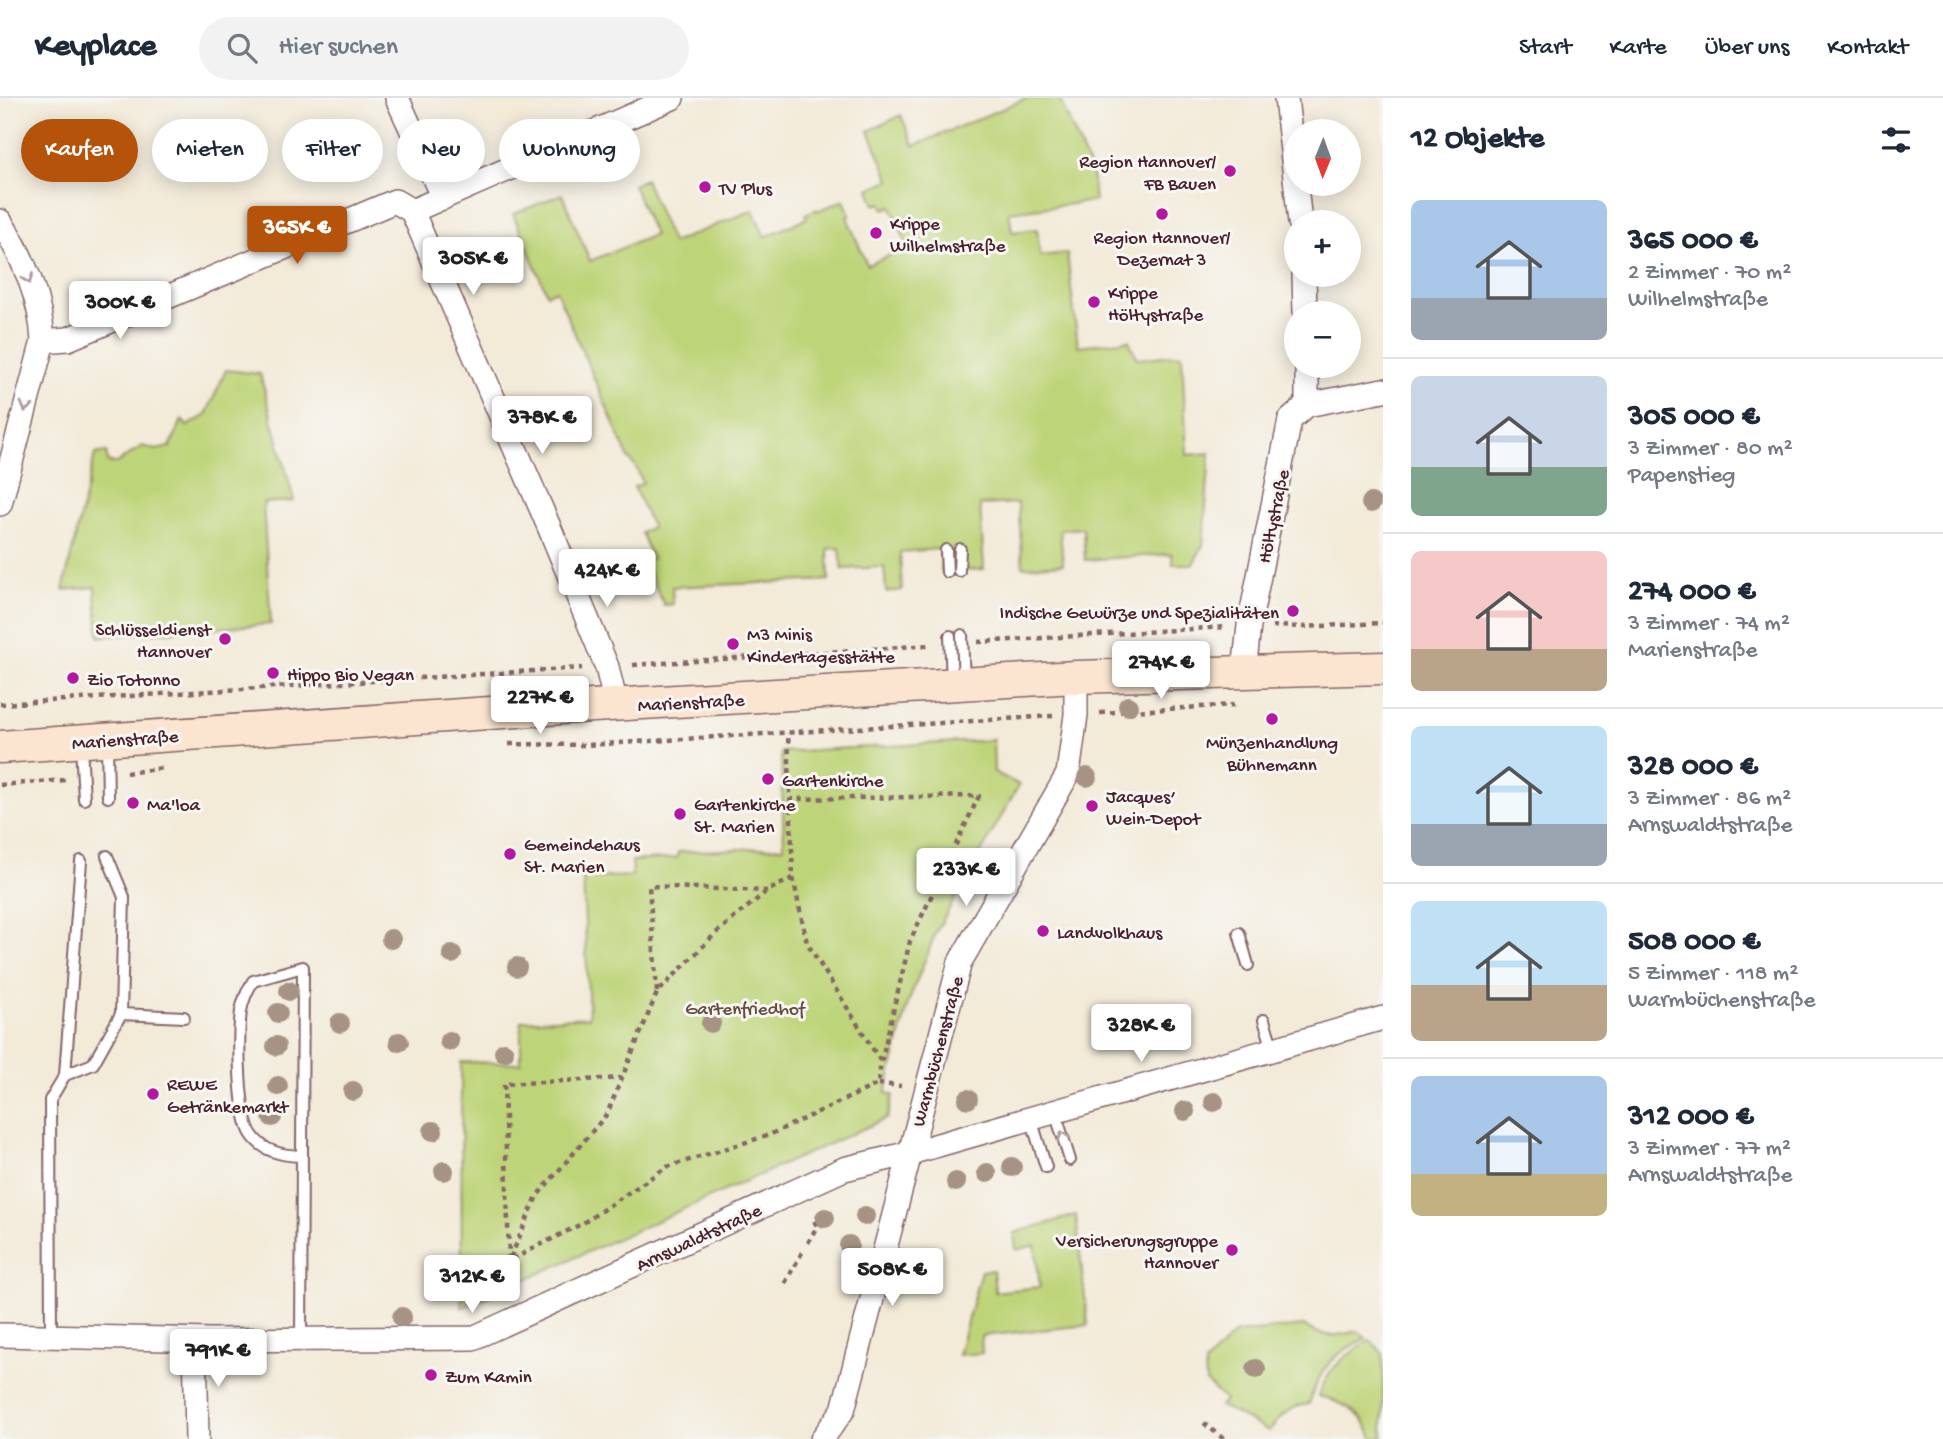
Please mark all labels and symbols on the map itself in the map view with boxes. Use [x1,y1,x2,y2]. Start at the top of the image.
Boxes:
north arrow [1284,119,1362,196]
place label: Region Hannover/ FB Bauen [1079,152,1216,197]
marker: Region Hannover/ FB Bauen [1222,163,1238,179]
marker: TV Plus [697,179,713,195]
place label: TV Plus [718,179,773,202]
pin: 365K € [240,206,354,266]
marker: Region Hannover/ Dezernat 3 [1154,206,1170,222]
place label: Krippe Wilhelmstraße [890,214,1006,259]
marker: Krippe Wilhelmstraße [868,225,884,241]
place label: Region Hannover/ Dezernat 3 [1094,228,1231,273]
pin: 305K € [416,238,530,297]
one-way arrow [20,272,34,284]
pin: 300K € [63,282,177,341]
place label: Krippe Höltystraße [1108,283,1204,328]
marker: Krippe Höltystraße [1086,294,1102,310]
pin: 378K € [485,396,599,456]
one-way arrow [20,401,34,413]
street label: Höltystraße [1254,468,1297,566]
pin: 424K € [550,550,664,609]
place label: Indische Gewürze und Spezialitäten [1000,603,1279,626]
marker: Indische Gewürze und Spezialitäten [1285,603,1301,619]
place label: Schlüsseldienst Hannover [96,620,213,665]
place label: M3 Minis Kindertagesstätte [747,625,895,670]
marker: Schlüsseldienst Hannover [217,631,233,647]
marker: M3 Minis Kindertagesstätte [725,636,741,652]
pin: 274K € [1104,642,1218,701]
marker: Hippo Bio Vegan [265,665,281,681]
place label: Hippo Bio Vegan [287,665,414,688]
marker: Zio Totonno [65,670,81,686]
place label: Zio Totonno [87,670,181,693]
pin: 227K € [483,676,597,736]
street label: Marienstraße [637,690,745,719]
marker: Münzenhandlung Bühnemann [1264,711,1280,727]
street label: Marienstraße [71,726,180,757]
place label: Münzenhandlung Bühnemann [1206,733,1338,778]
marker: Gartenkirche [760,771,776,787]
place label: Gartenkirche [782,771,884,794]
place label: Jacques’ Wein-Depot [1106,787,1202,832]
marker: Ma'loa [125,795,141,811]
place label: Ma'loa [147,795,202,818]
place label: Gartenkirche St. Marien [694,795,796,840]
marker: Jacques’ Wein-Depot [1084,798,1100,814]
marker: Gartenkirche St. Marien [672,806,688,822]
place label: Gemeindehaus St. Marien [524,835,641,880]
marker: Gemeindehaus St. Marien [502,846,518,862]
pin: 233K € [909,848,1023,908]
marker: Landvolkhaus [1035,923,1051,939]
place label: Landvolkhaus [1057,923,1163,946]
street label: Warmbüchenstraße [908,974,971,1130]
park label: Gartenfriedhof [685,999,807,1022]
pin: 328K € [1084,1004,1198,1064]
place label: REWE Getränkemarkt [167,1075,290,1120]
marker: REWE Getränkemarkt [145,1086,161,1102]
one-way arrow [1057,1130,1071,1142]
street label: Arnswaldtstraße [633,1200,766,1278]
place label: Versicherungsgruppe Hannover [1055,1231,1220,1276]
marker: Versicherungsgruppe Hannover [1224,1242,1240,1258]
pin: 508K € [835,1248,949,1308]
pin: 312K € [415,1256,529,1315]
pin: 791K € [161,1330,275,1389]
marker: Zum Kamin [423,1367,439,1383]
place label: Zum Kamin [445,1367,532,1390]

